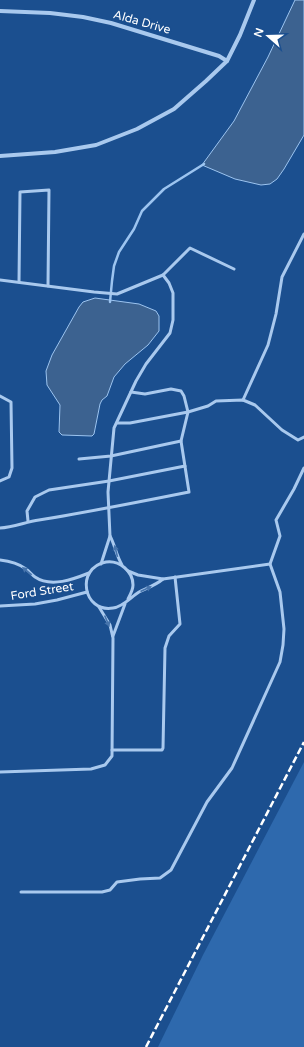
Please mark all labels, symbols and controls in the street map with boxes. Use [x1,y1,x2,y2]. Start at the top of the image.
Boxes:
street label: Alda Drive [112,7,172,37]
north arrow [248,16,288,56]
text: N [251,26,267,39]
one-way arrow [112,544,118,557]
one-way arrow [22,566,33,575]
street label: Ford Street [10,579,75,603]
one-way arrow [140,586,152,592]
one-way arrow [105,616,111,628]

